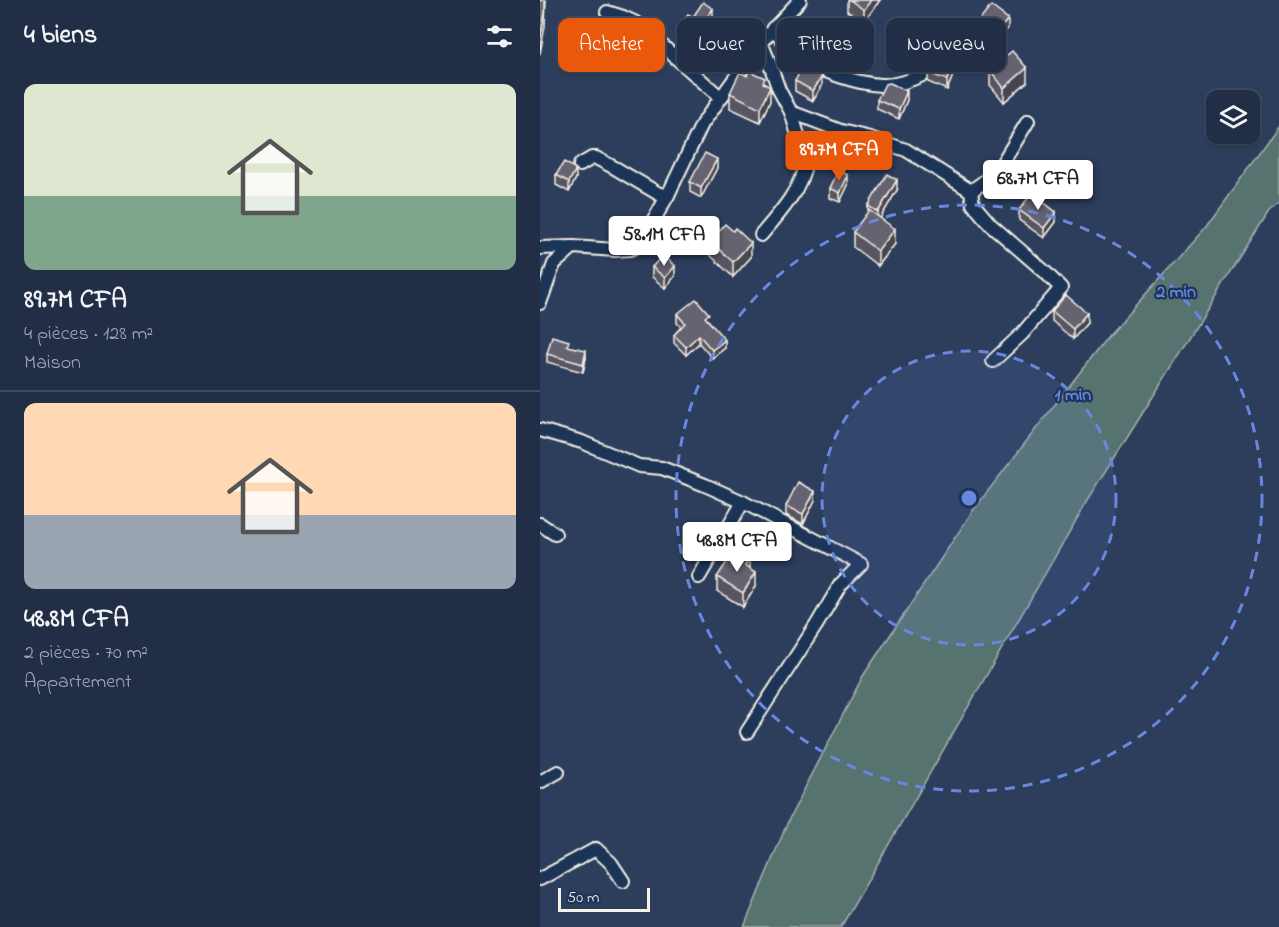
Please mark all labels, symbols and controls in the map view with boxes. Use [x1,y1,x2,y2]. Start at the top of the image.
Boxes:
text: 4 biens [24,17,97,55]
chip: Acheter [558,18,665,72]
chip: Louer [677,18,765,72]
chip: Filtres [777,18,874,72]
chip: Nouveau [886,18,1006,72]
icon: filters [483,20,516,53]
map controls [1206,90,1260,144]
button: layers [1206,90,1260,144]
icon: home [216,123,324,231]
pin: 89.7M CFA [770,131,908,182]
text: 89.7M CFA [799,136,879,165]
pin: 68.7M CFA [969,160,1107,211]
text: 68.7M CFA [997,165,1079,194]
pin: 58.1M CFA [595,216,733,267]
text: 58.1M CFA [623,221,705,250]
text: 2 min [1155,280,1196,306]
text: 89.7M CFA [24,282,127,320]
text: 4 pièces · 128 m² [24,320,153,349]
text: Maison [24,349,81,378]
text: 1 min [1055,383,1091,409]
icon: home [216,442,324,550]
centre of rings [959,488,979,508]
pin: 48.8M CFA [668,522,806,573]
text: 48.8M CFA [697,527,777,556]
text: 48.8M CFA [24,601,129,639]
text: 2 pièces · 70 m² [24,639,148,668]
text: Appartement [24,668,132,697]
scale bar [558,885,650,912]
text: 50 m [567,886,599,910]

